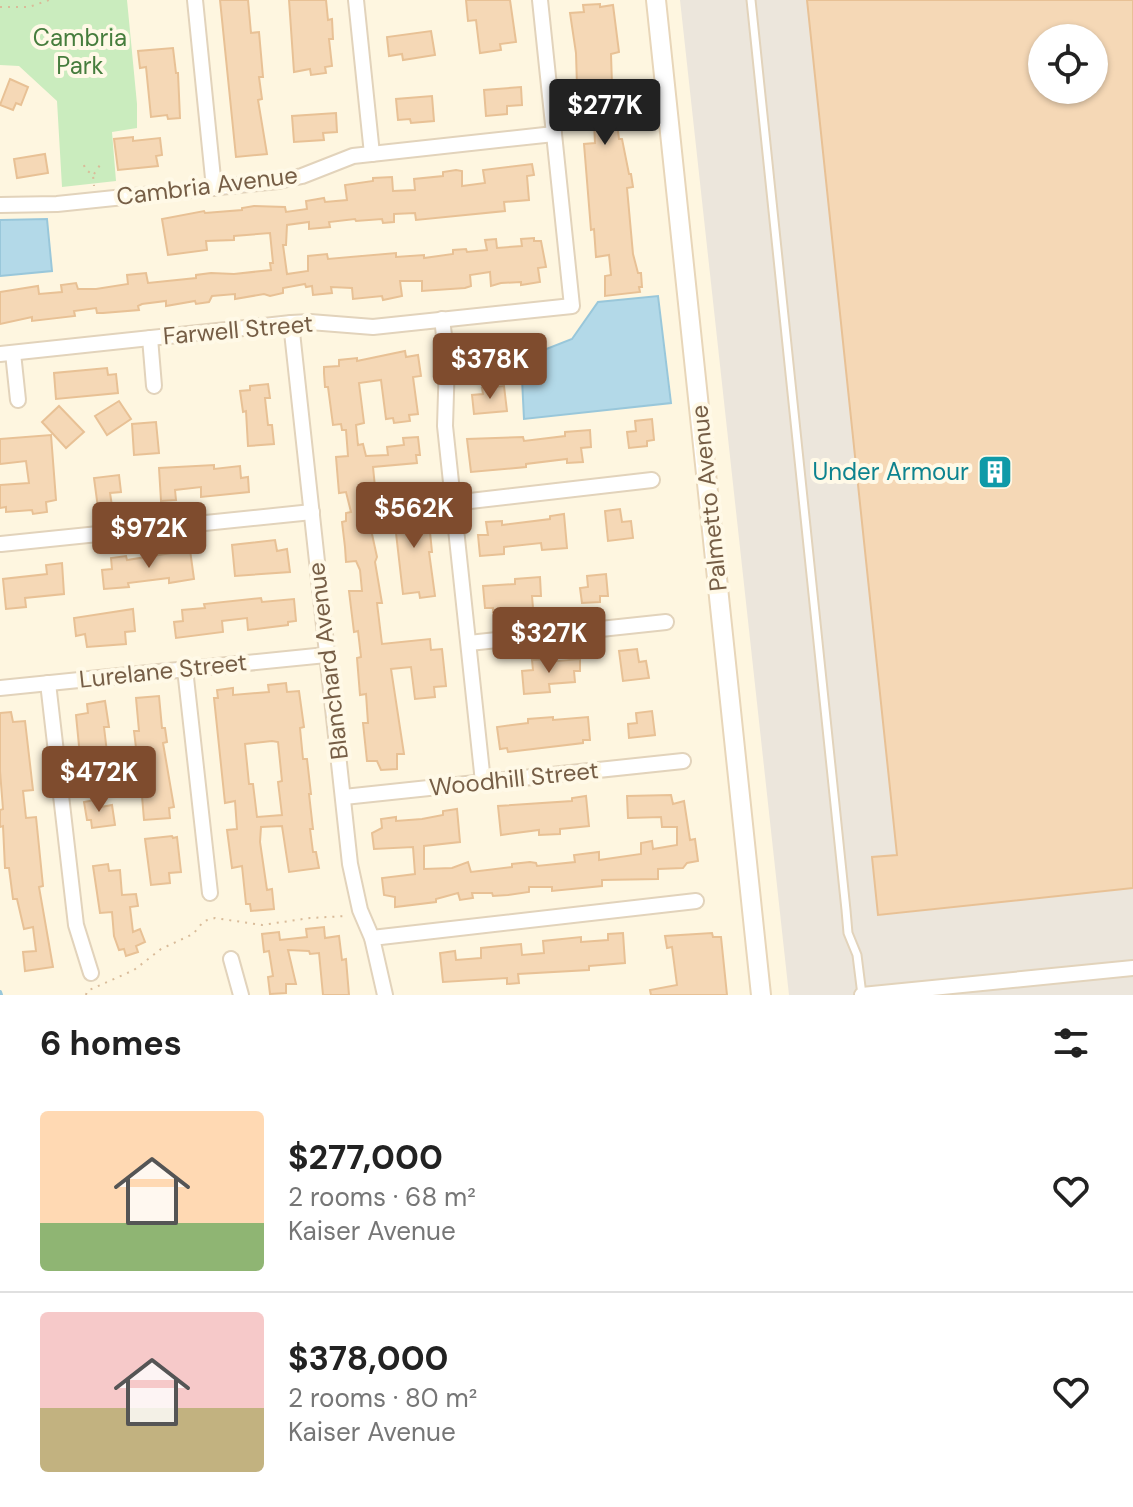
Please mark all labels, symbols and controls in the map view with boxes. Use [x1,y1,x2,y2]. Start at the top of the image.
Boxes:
park label: Cambria Park [33,22,127,81]
map controls [1028,24,1108,104]
button: locate [1028,24,1108,104]
pin: $277K [549,79,661,147]
text: $277K [567,88,643,122]
street label: Cambria Avenue [115,159,299,212]
street label: Farwell Street [162,307,314,352]
pin: $378K [434,333,546,401]
text: $378K [451,342,529,376]
street label: Palmetto Avenue [683,403,734,593]
building icon: Under Armour [976,453,1014,491]
place label: Under Armour [812,456,969,487]
pin: $562K [358,482,470,550]
text: $562K [374,491,454,525]
pin: $972K [93,502,205,570]
text: $972K [110,511,188,545]
street label: Blanchard Avenue [300,561,355,762]
pin: $327K [493,607,605,675]
text: $327K [510,616,588,650]
street label: Lurelane Street [77,646,248,695]
pin: $472K [43,746,155,814]
street label: Woodhill Street [428,754,600,803]
text: $472K [60,755,138,789]
text: 6 homes [40,1021,182,1066]
icon: filters [1049,1021,1093,1065]
text: $277,000 [288,1135,443,1180]
icon: home [104,1143,200,1239]
icon: heart [1049,1169,1093,1213]
text: 2 rooms · 68 m² [288,1180,476,1214]
text: Kaiser Avenue [288,1214,456,1248]
text: $378,000 [288,1336,449,1381]
icon: home [104,1344,200,1440]
icon: heart [1049,1370,1093,1414]
text: 2 rooms · 80 m² [288,1381,477,1415]
text: Kaiser Avenue [288,1415,456,1449]

